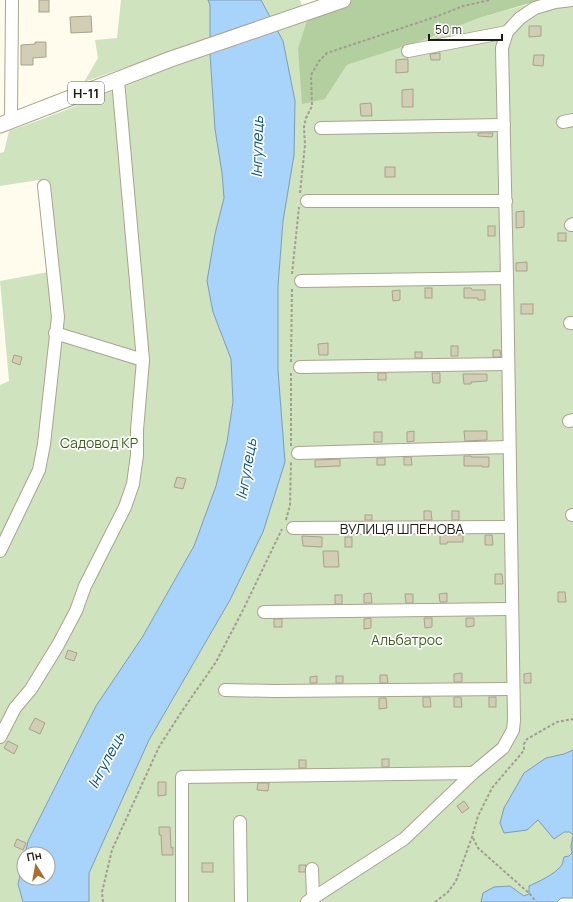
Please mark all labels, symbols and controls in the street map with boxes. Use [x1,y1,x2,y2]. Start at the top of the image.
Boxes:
scale bar [429,16,502,42]
text: 50 m [435,21,462,38]
road number: Н-11 [68,82,104,104]
water label: Інгулець [246,115,268,178]
park label: Садовод КР [60,433,139,452]
water label: Інгулець [230,436,262,501]
street label: ВУЛИЦЯ ШПЕНОВА [340,519,464,538]
park label: Альбатрос [371,630,443,649]
water label: Інгулець [82,727,130,792]
north arrow [16,846,56,886]
text: Пн [25,847,43,864]

